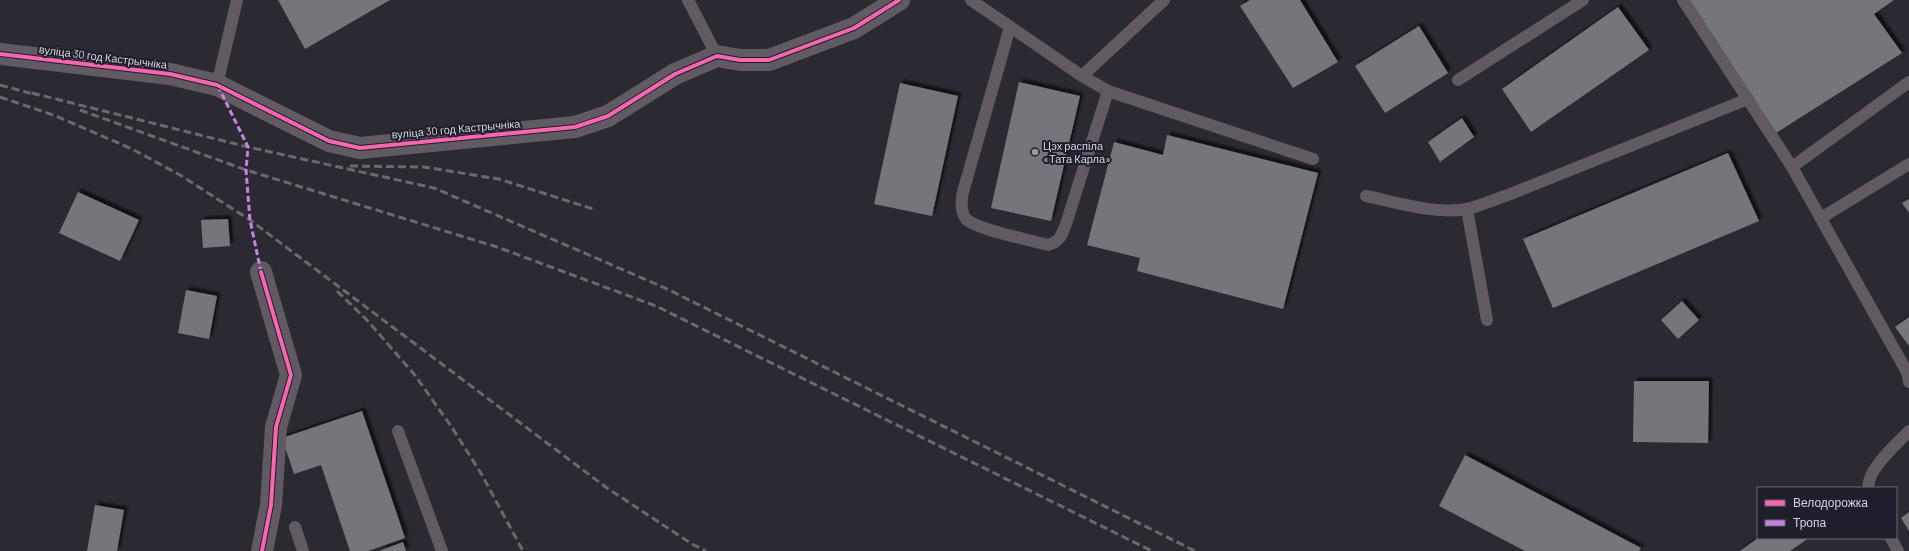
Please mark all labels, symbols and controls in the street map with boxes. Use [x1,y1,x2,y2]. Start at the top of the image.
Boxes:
street label: вуліца 30 год Кастрычніка [38,42,169,71]
street label: вуліца 30 год Кастрычніка [391,116,522,141]
place label: Цэх распіла «Тата Карла» [1043,139,1111,165]
marker: Цэх распіла «Тата Карла» [1030,147,1040,157]
legend [1757,487,1897,539]
text: Велодорожка [1793,495,1868,510]
text: Тропа [1793,515,1827,530]

